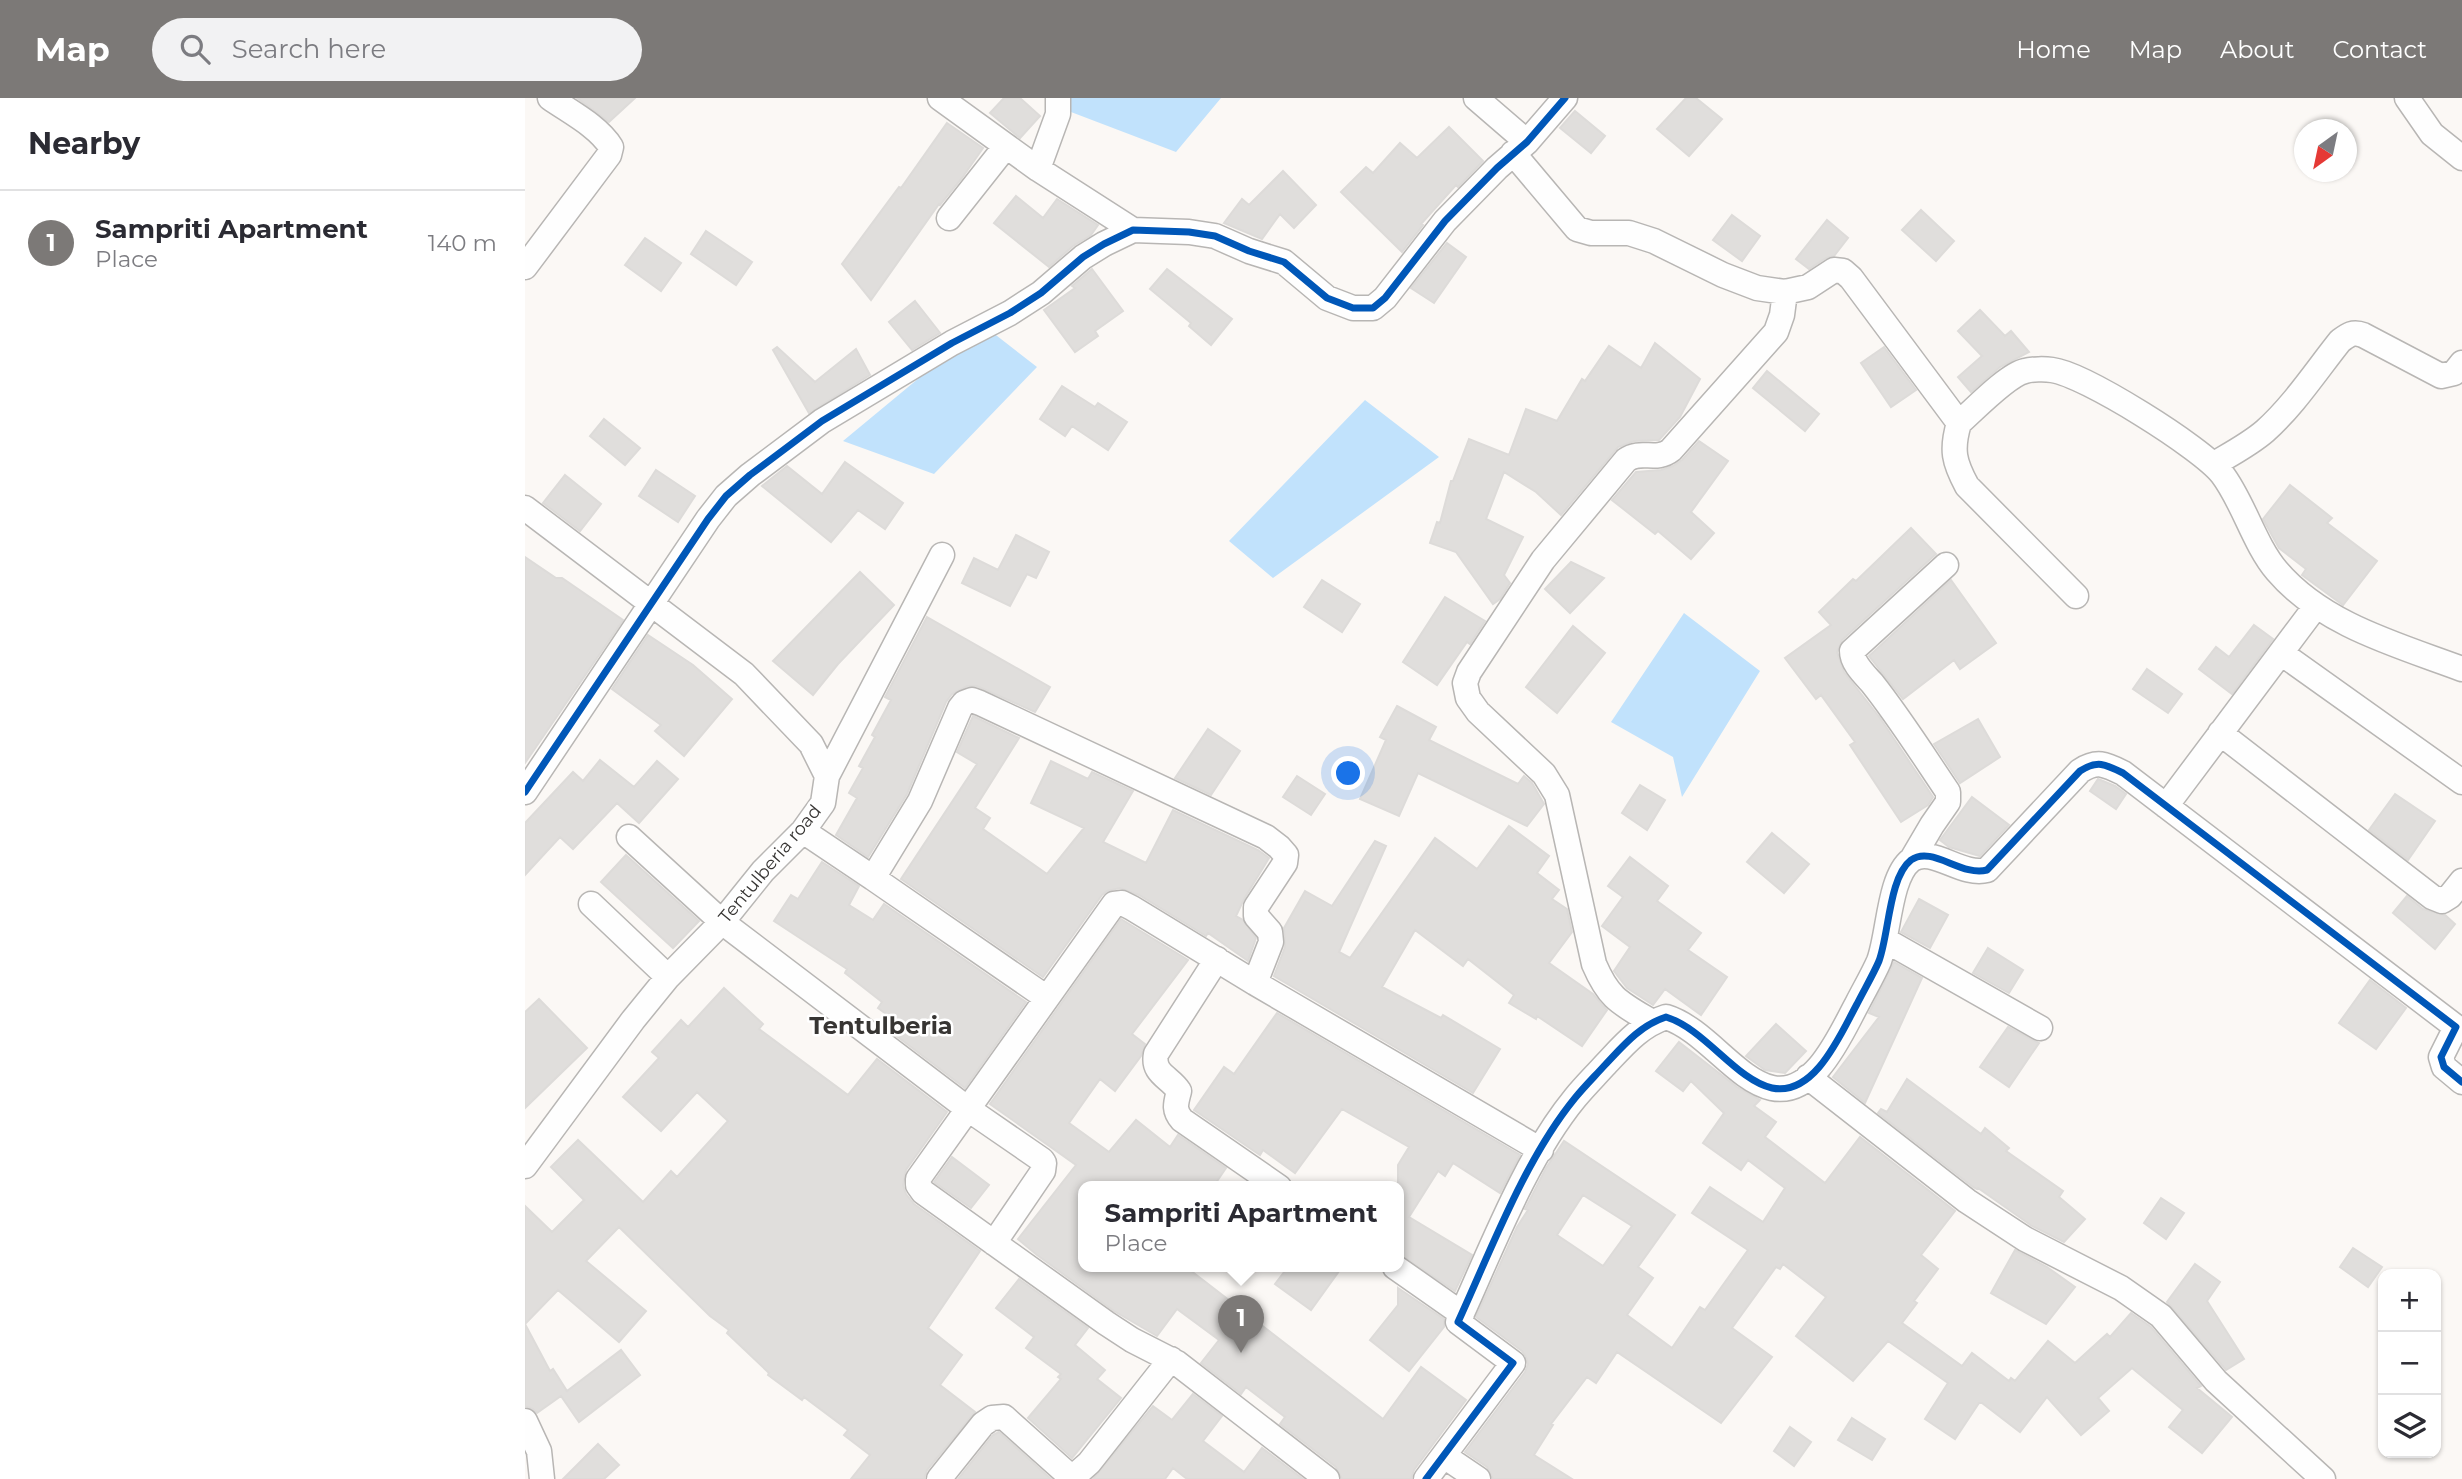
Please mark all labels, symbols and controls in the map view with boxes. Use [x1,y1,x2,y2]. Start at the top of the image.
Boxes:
search box [152,18,642,81]
text: Map [35,29,110,69]
icon: search [176,30,214,68]
text: Search here [232,33,386,65]
text: Home [2016,35,2091,64]
text: Map [2129,35,2182,64]
text: About [2220,35,2294,64]
text: Contact [2332,35,2427,64]
north arrow [2294,119,2357,182]
text: Nearby [28,125,140,162]
text: Sampriti Apartment [95,213,368,245]
text: 1 [46,229,56,257]
text: 140 m [428,229,497,257]
text: Place [95,245,158,273]
your location [1331,756,1365,790]
street label: Tentulberia road [714,800,826,928]
district label: Tentulberia [809,1011,953,1040]
popup [1078,1181,1404,1272]
text: Sampriti Apartment [1105,1197,1377,1229]
text: Place [1105,1229,1167,1257]
map controls [2378,1269,2441,1458]
button: + [2378,1269,2441,1332]
pin: 1 [1218,1295,1264,1353]
button: − [2378,1332,2441,1395]
button: layers [2378,1395,2441,1458]

